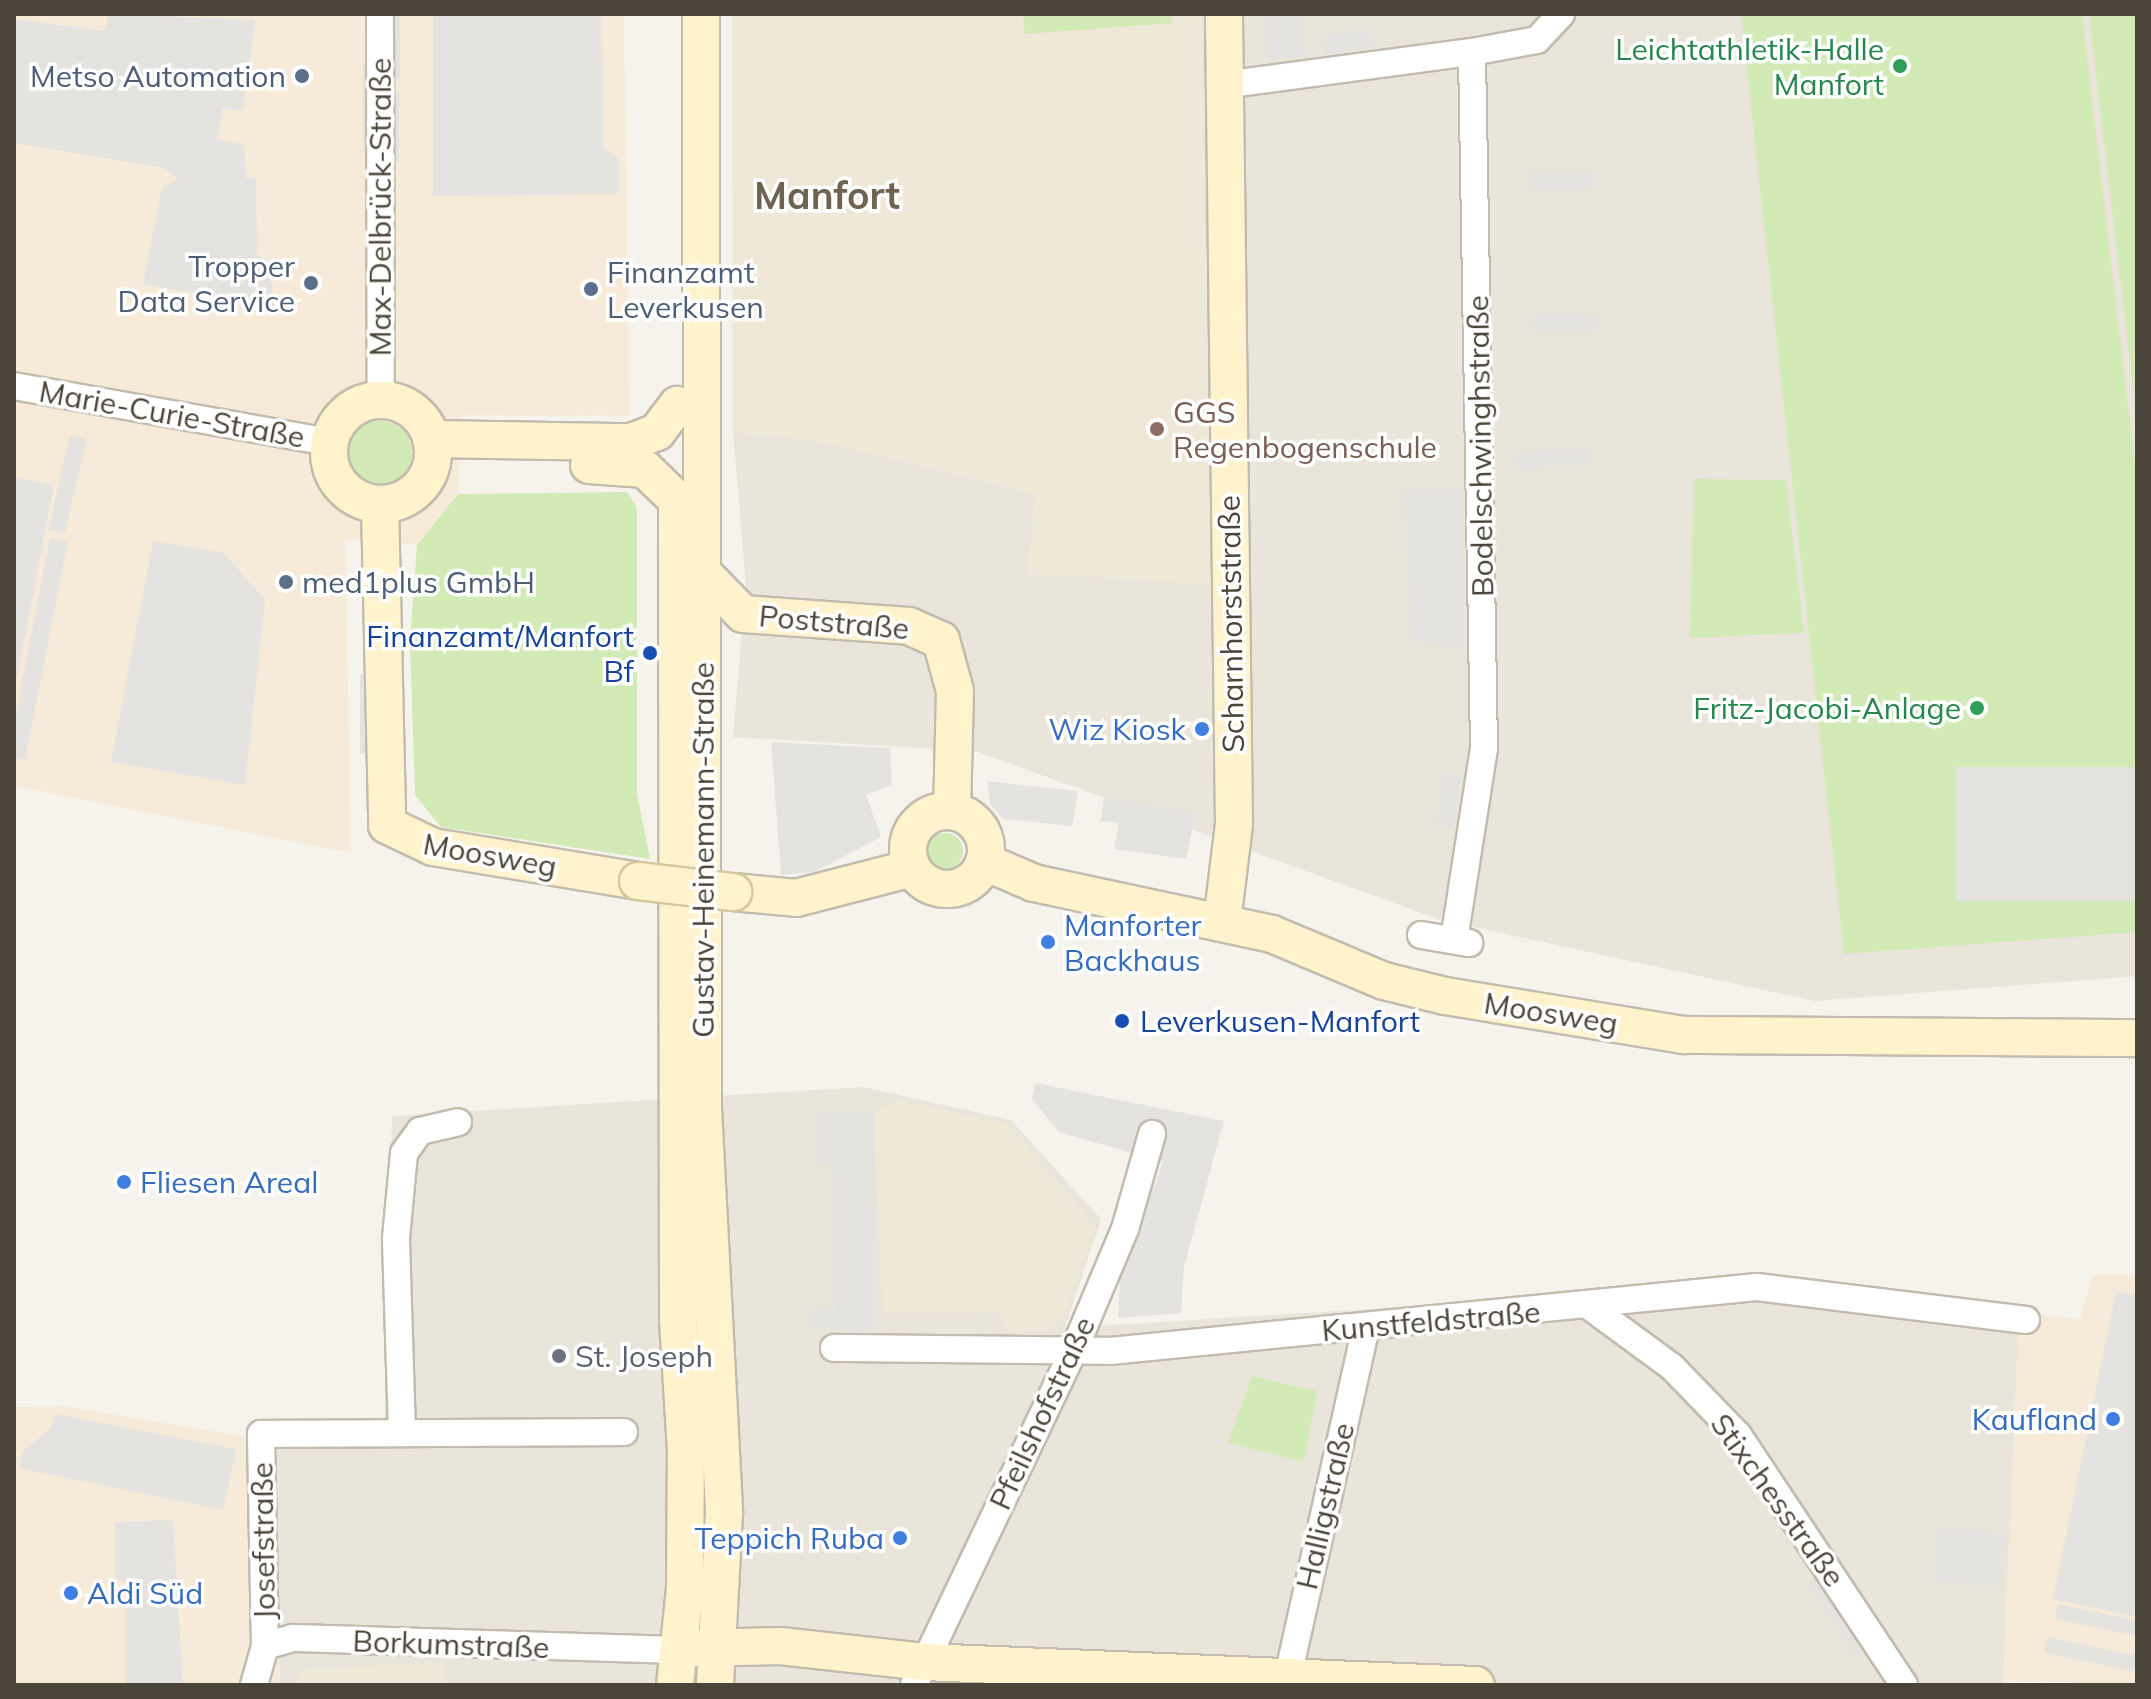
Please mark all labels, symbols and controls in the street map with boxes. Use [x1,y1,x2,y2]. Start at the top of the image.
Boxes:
place label: Leichtathletik-Halle Manfort [1615,31,1884,102]
marker: Leichtathletik-Halle Manfort [1891,57,1909,75]
place label: Metso Automation [30,58,286,94]
street label: Max-Delbrück-Straße [362,58,398,356]
marker: Metso Automation [293,67,311,85]
district label: Manfort [754,173,900,219]
place label: Tropper Data Service [118,248,295,318]
place label: Finanzamt Leverkusen [607,254,764,324]
marker: Tropper Data Service [302,274,320,292]
marker: Finanzamt Leverkusen [582,280,600,298]
street label: Bodelschwinghstraße [1459,295,1501,597]
street label: Marie-Curie-Straße [36,373,308,455]
place label: GGS Regenbogenschule [1173,394,1437,464]
marker: GGS Regenbogenschule [1148,420,1166,438]
street label: Scharnhorststraße [1211,495,1251,753]
place label: med1plus GmbH [302,564,535,600]
marker: med1plus GmbH [277,573,295,591]
street label: Poststraße [757,598,911,646]
place label: Finanzamt/Manfort Bf [366,618,634,688]
marker: Finanzamt/Manfort Bf [641,644,659,662]
street label: Gustav-Heinemann-Straße [685,662,721,1038]
place label: Fritz-Jacobi-Anlage [1693,690,1961,726]
marker: Fritz-Jacobi-Anlage [1968,699,1986,717]
place label: Wiz Kiosk [1048,711,1186,747]
marker: Wiz Kiosk [1193,720,1211,738]
street label: Moosweg [420,826,560,884]
place label: Manforter Backhaus [1064,907,1201,978]
marker: Manforter Backhaus [1039,933,1057,951]
street label: Moosweg [1482,985,1620,1041]
place label: Leverkusen-Manfort [1140,1003,1420,1039]
marker: Leverkusen-Manfort [1111,1010,1133,1032]
place label: Fliesen Areal [140,1164,318,1200]
marker: Fliesen Areal [115,1173,133,1191]
street label: Kunstfeldstraße [1320,1294,1542,1348]
street label: Pfeilshofstraße [982,1311,1102,1515]
place label: St. Joseph [575,1338,713,1374]
marker: St. Joseph [550,1347,568,1365]
place label: Kaufland [1972,1401,2097,1437]
street label: Stixchesstraße [1703,1407,1853,1593]
marker: Kaufland [2104,1410,2122,1428]
street label: Halligstraße [1288,1419,1362,1593]
street label: Josefstraße [244,1462,282,1620]
place label: Teppich Ruba [694,1520,884,1556]
marker: Teppich Ruba [891,1529,909,1547]
place label: Aldi Süd [87,1575,203,1611]
marker: Aldi Süd [62,1584,80,1602]
street label: Borkumstraße [352,1623,550,1665]

